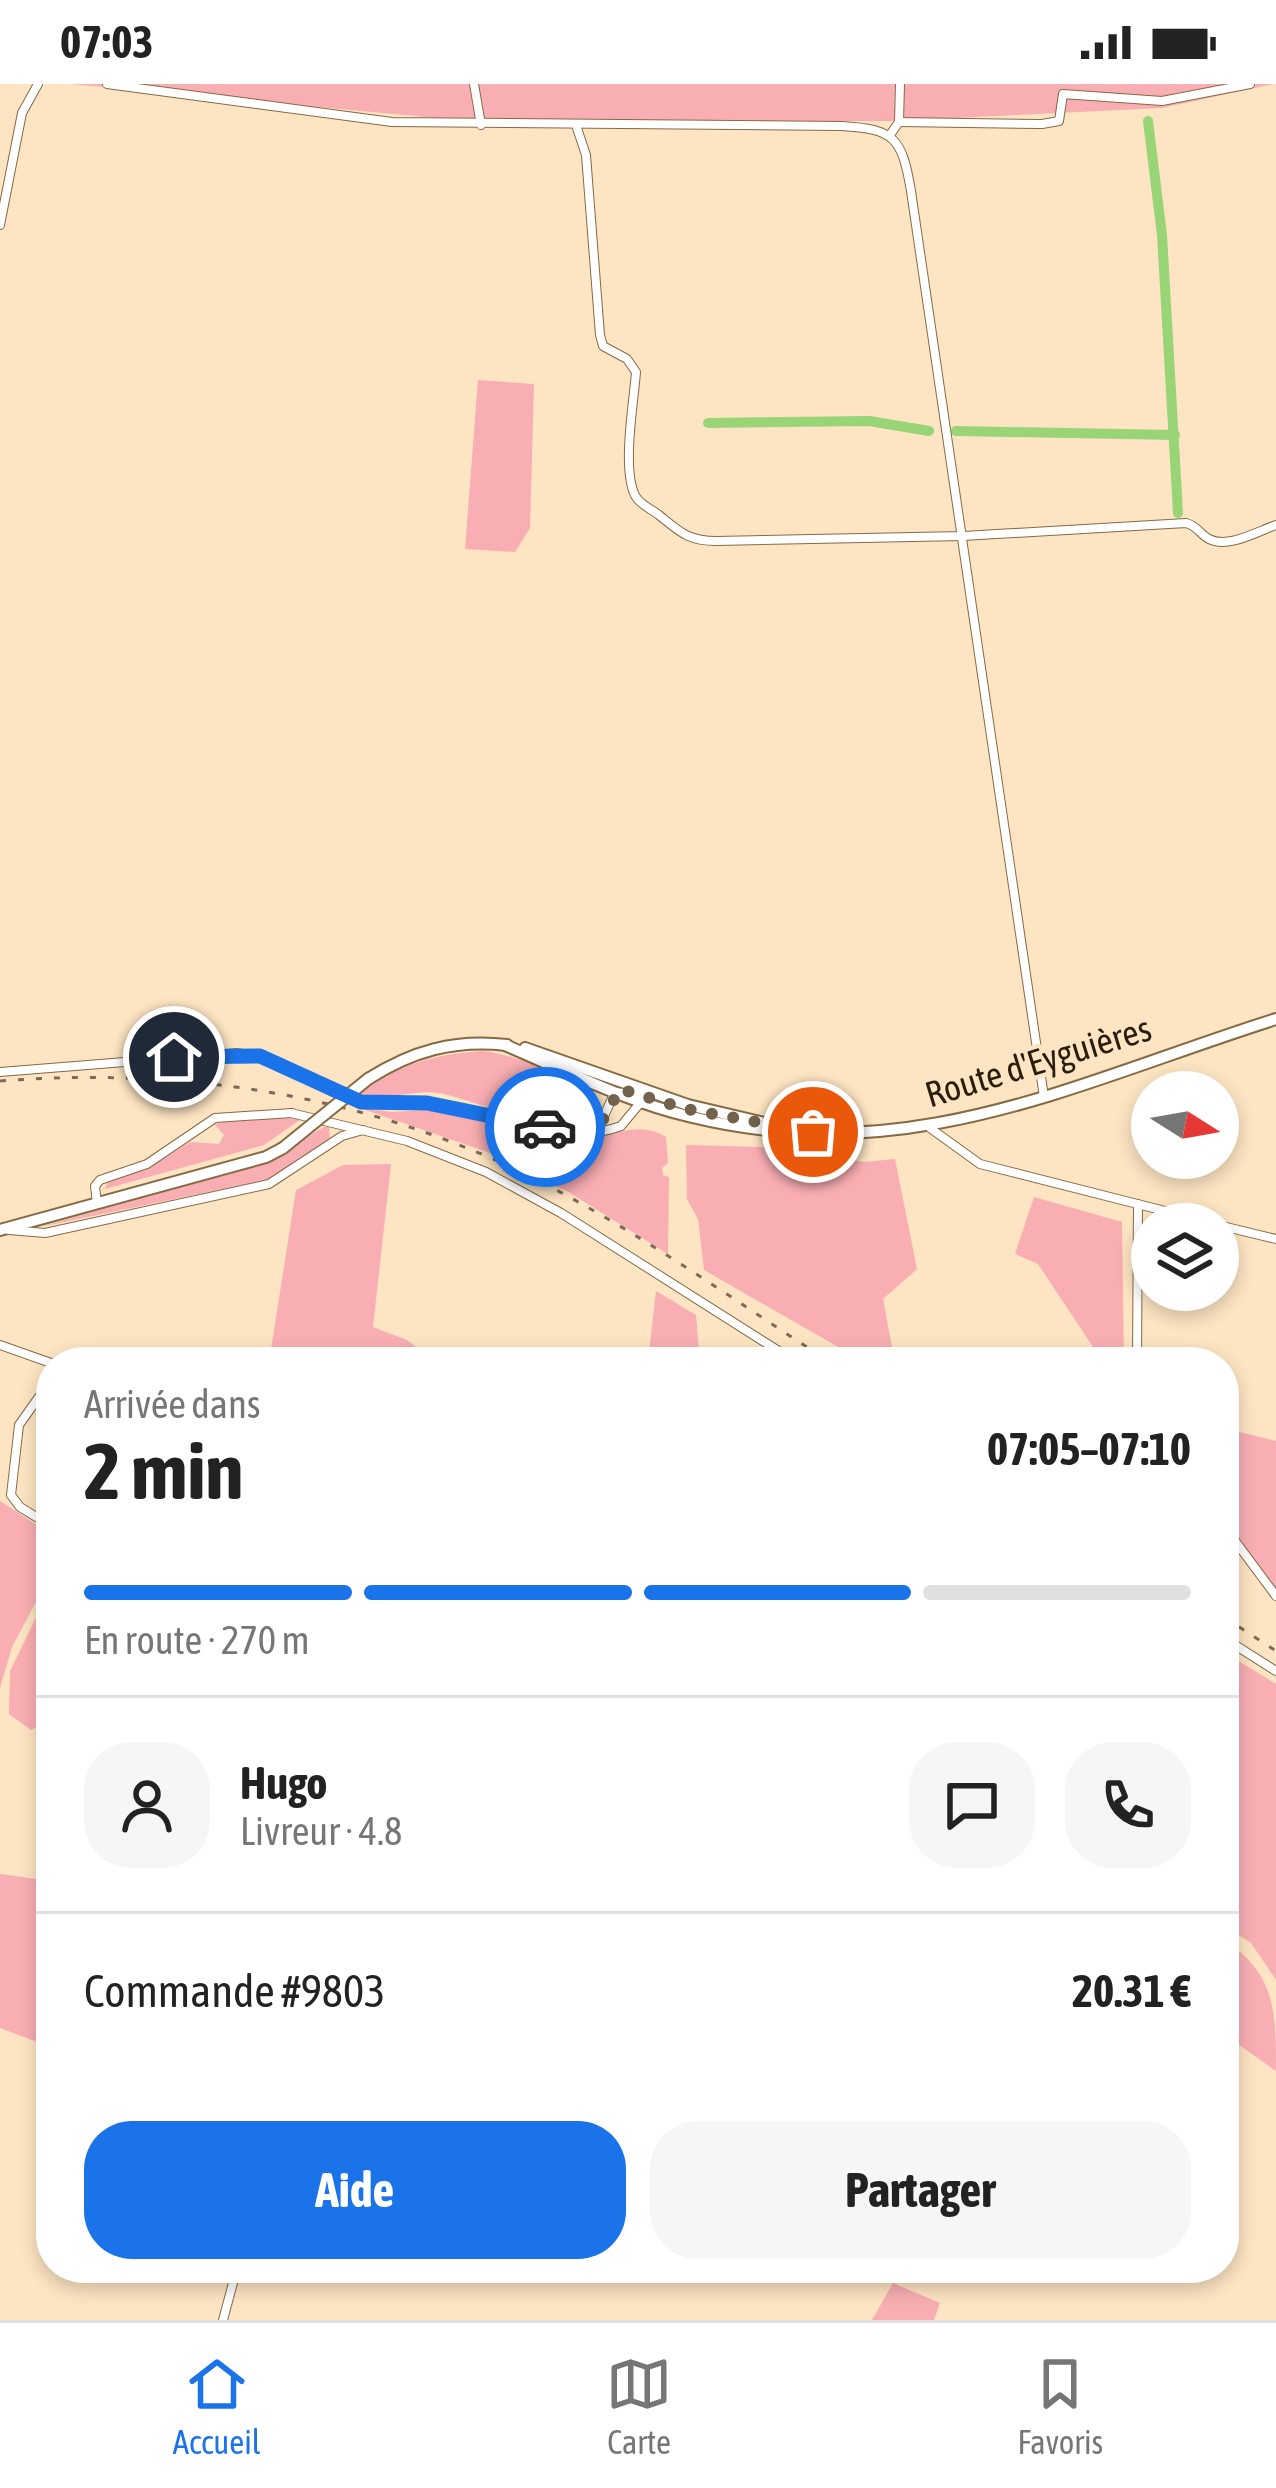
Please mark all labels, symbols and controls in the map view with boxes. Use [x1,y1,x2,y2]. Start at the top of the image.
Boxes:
text: 07:03 [60,16,154,68]
pin [123,1006,225,1108]
street label: Route d'Eyguières [920,1007,1156,1115]
icon: home [141,1024,207,1090]
courier [485,1067,605,1187]
north arrow [1131,1071,1239,1179]
map controls [1131,1071,1239,1311]
pin [762,1081,864,1183]
icon: car [512,1094,578,1160]
icon: bag [780,1099,846,1165]
button: layers [1131,1203,1239,1311]
text: Arrivée dans [84,1382,261,1426]
text: 07:05–07:10 [987,1423,1191,1475]
text: 2 min [84,1426,243,1516]
text: En route · 270 m [84,1618,310,1662]
button: person [84,1742,210,1868]
button: chat [909,1742,1035,1868]
button: phone [1065,1742,1191,1868]
text: Hugo [240,1757,327,1809]
text: Livreur · 4.8 [240,1809,402,1853]
text: Commande #9803 [84,1965,385,2017]
text: 20.31 € [1072,1965,1191,2017]
button: Aide [84,2121,626,2259]
button: Partager [650,2121,1191,2259]
tab: Accueil [173,2351,261,2461]
tab: Carte [606,2351,672,2461]
tab: Favoris [1018,2351,1103,2461]

